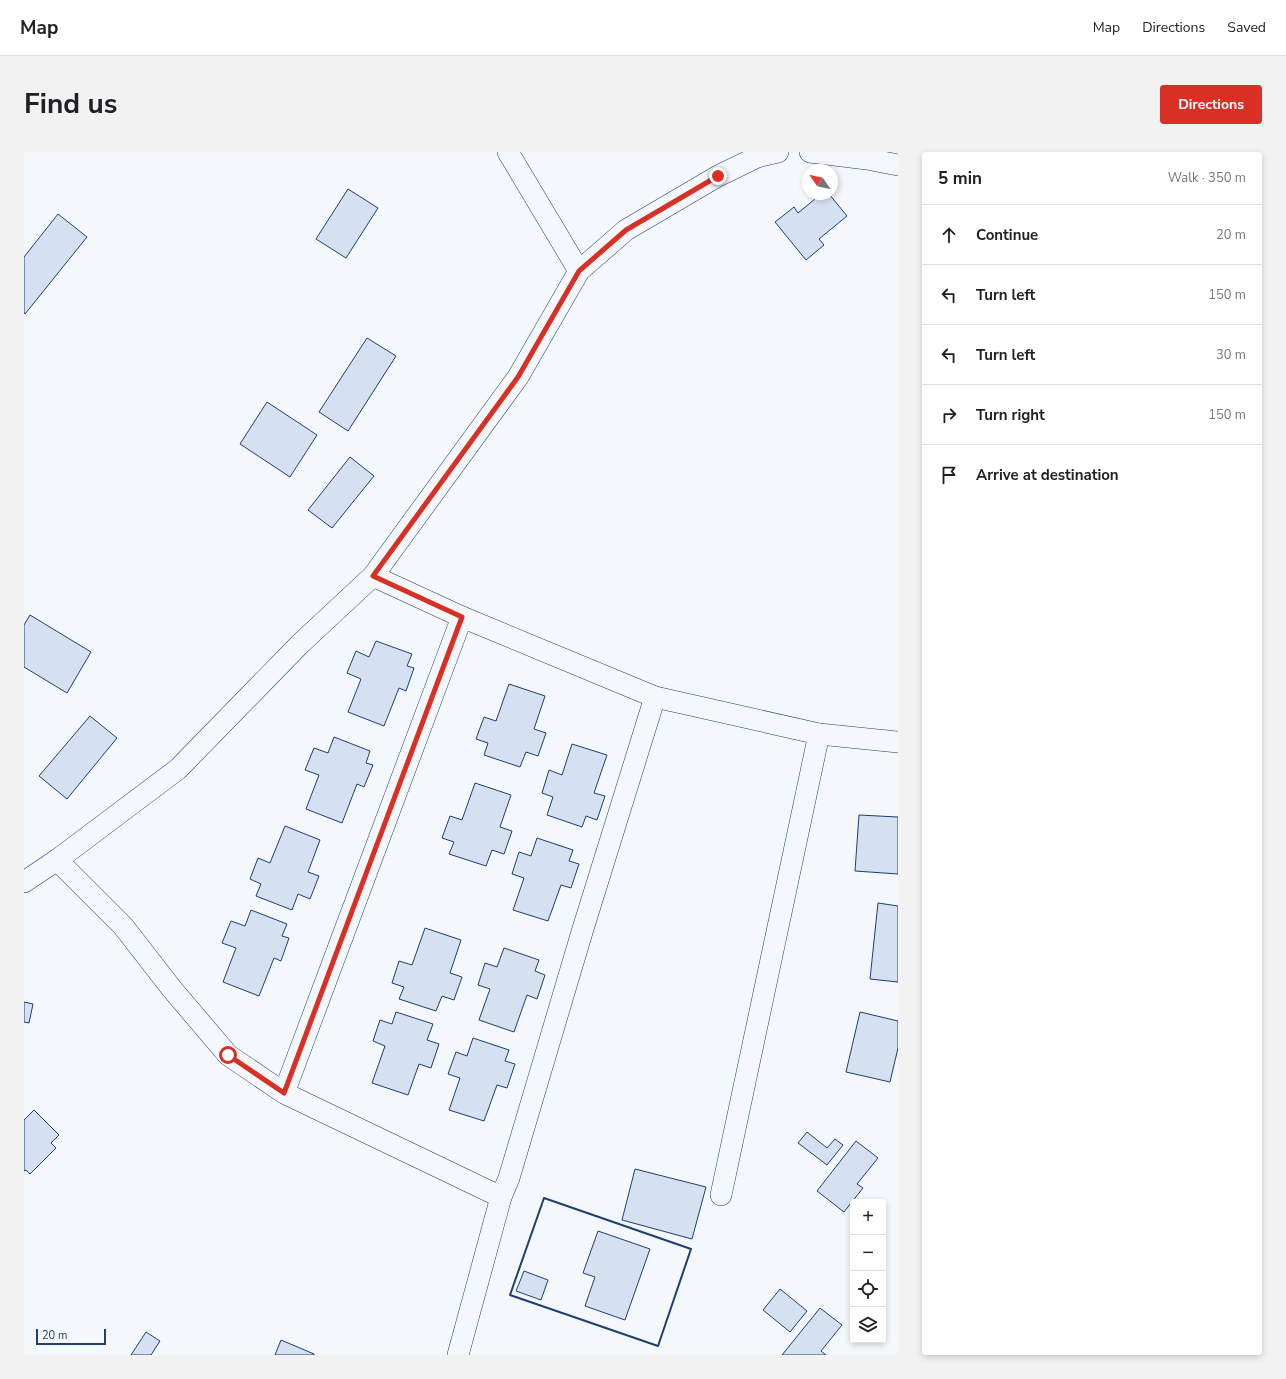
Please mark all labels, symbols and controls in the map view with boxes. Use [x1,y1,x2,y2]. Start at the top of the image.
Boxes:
text: Map [20,15,58,41]
text: Map [1093,18,1120,37]
text: Directions [1142,18,1205,37]
text: Saved [1227,18,1266,37]
text: Find us [24,85,118,123]
button: Directions [1160,85,1262,124]
north arrow [802,164,838,200]
route end [709,167,727,185]
text: 5 min [938,167,982,190]
text: Walk · 350 m [1168,169,1246,187]
icon: ahead [938,224,960,246]
text: Continue [976,225,1038,245]
text: 20 m [1216,226,1246,244]
icon: left [938,284,960,306]
text: Turn left [976,285,1035,305]
text: 150 m [1208,286,1246,304]
icon: left [938,344,960,366]
text: Turn left [976,345,1035,365]
text: 30 m [1216,346,1246,364]
icon: right [938,404,960,426]
text: Turn right [976,405,1045,425]
text: 150 m [1208,406,1246,424]
icon: arrive [938,464,960,486]
text: Arrive at destination [976,465,1119,485]
route start [219,1046,237,1064]
map controls [850,1199,886,1343]
button: + [850,1199,886,1235]
button: − [850,1235,886,1271]
button: locate [850,1271,886,1307]
button: layers [850,1307,886,1343]
scale bar [36,1327,106,1346]
text: 20 m [42,1328,67,1343]

